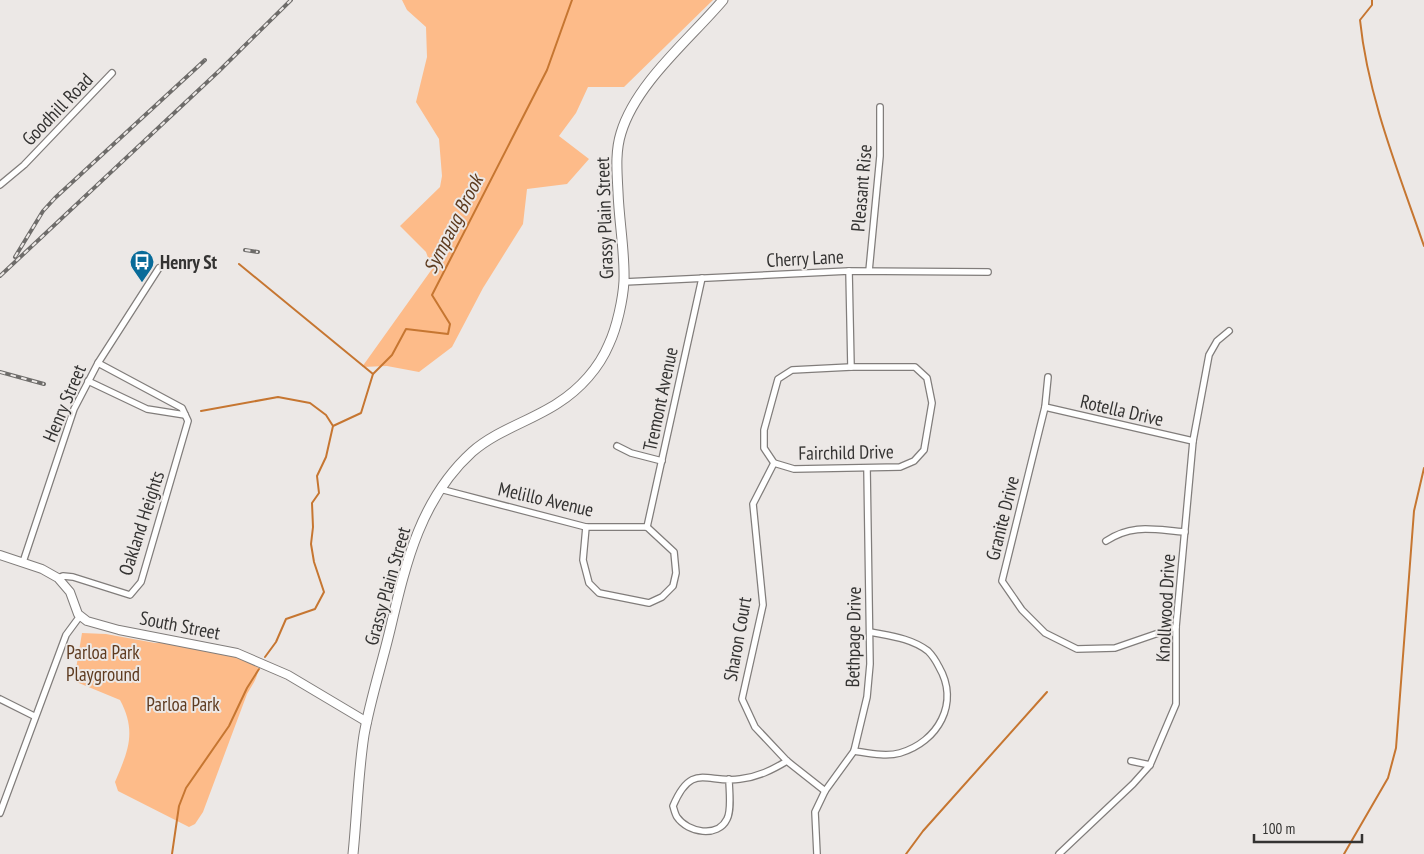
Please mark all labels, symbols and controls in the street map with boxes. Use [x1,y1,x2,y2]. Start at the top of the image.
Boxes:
street label: Goodhill Road [16,68,98,150]
street label: Pleasant Rise [845,143,877,233]
street label: Grassy Plain Street [590,156,618,279]
water label: Sympaug Brook [417,168,490,278]
street label: Cherry Lane [766,244,844,272]
bus stop icon: Henry St [129,249,155,283]
place label: Henry St [160,250,218,274]
street label: Tremont Avenue [637,345,683,453]
street label: Henry Street [37,360,91,445]
street label: Rotella Drive [1078,389,1166,431]
street label: Fairchild Drive [798,439,894,465]
street label: Oakland Heights [113,468,169,578]
street label: Granite Drive [980,473,1024,563]
street label: Melillo Avenue [496,476,596,522]
street label: Grassy Plain Street [359,523,416,648]
street label: Knollwood Drive [1150,553,1180,663]
street label: Bethpage Drive [840,586,866,688]
street label: Sharon Court [718,594,756,683]
street label: South Street [138,605,223,645]
park label: Parloa Park Playground [66,640,140,686]
park label: Parloa Park [146,692,220,716]
scale bar [1254,812,1362,844]
text: 100 m [1262,819,1295,838]

